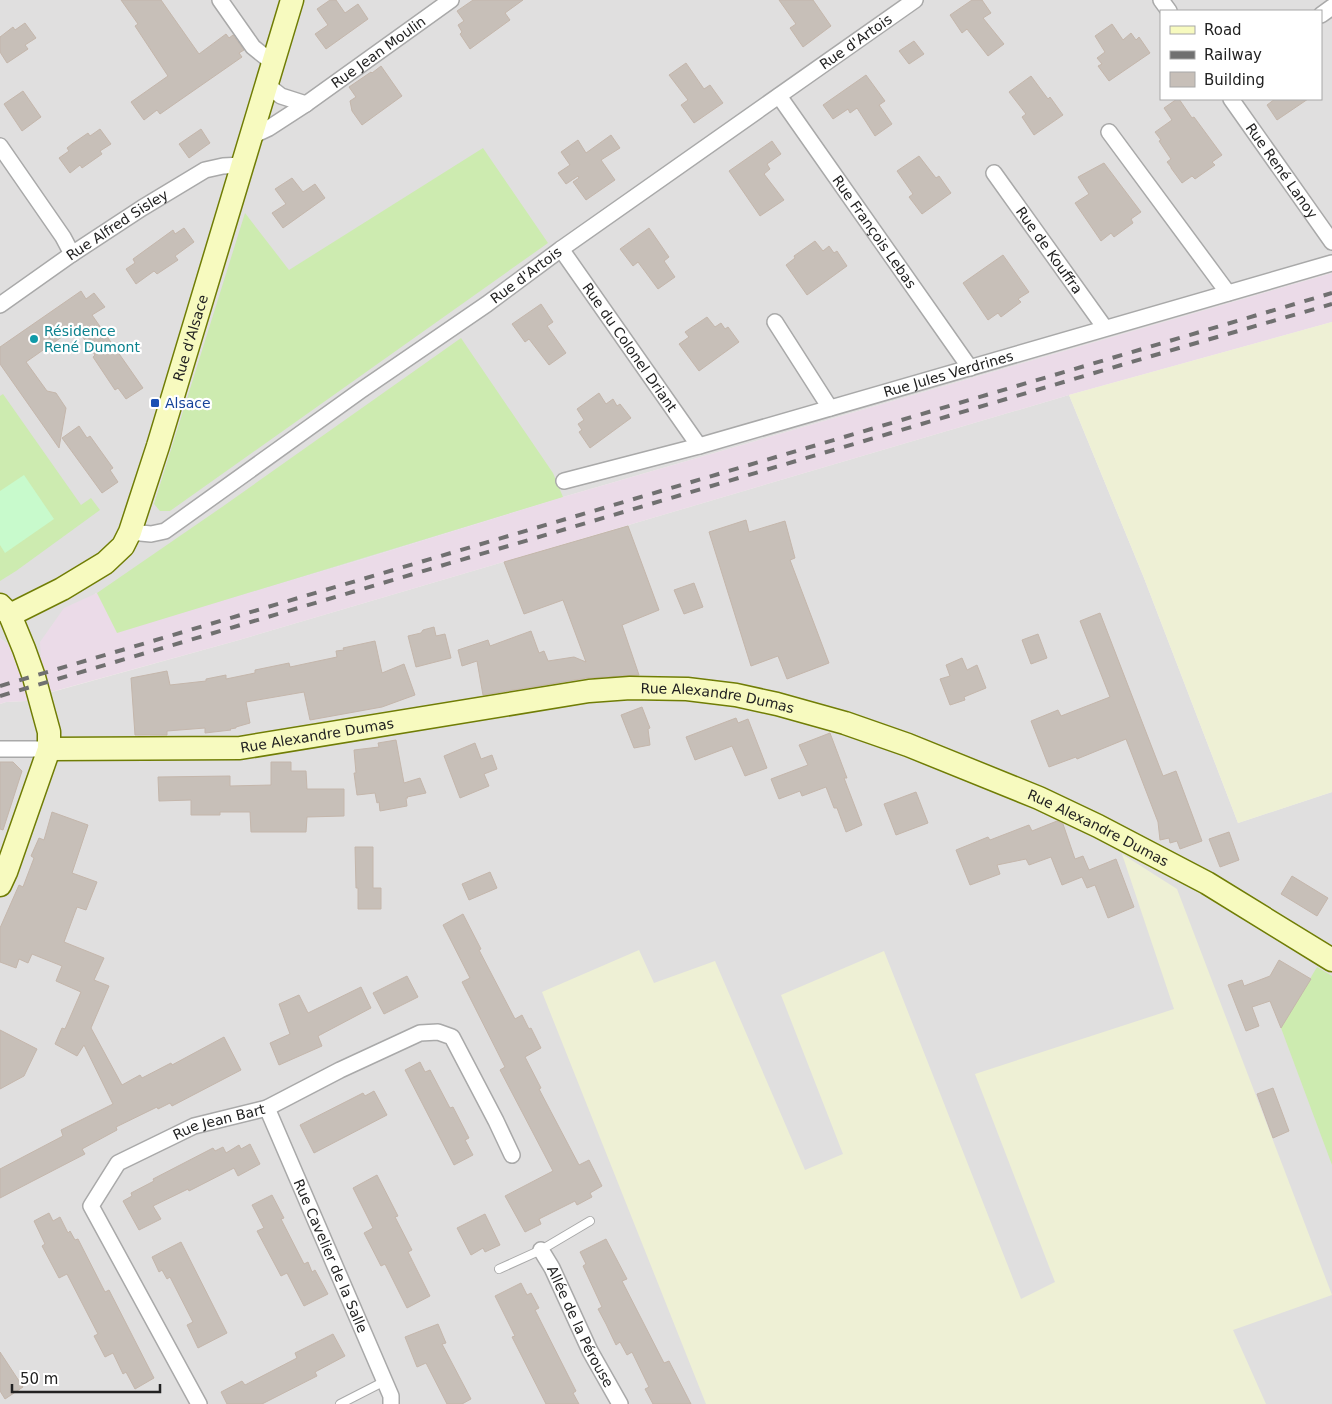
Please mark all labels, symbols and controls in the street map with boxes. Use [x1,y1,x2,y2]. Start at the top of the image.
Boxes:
legend [1160,10,1322,100]
street label: Rue d'Artois [817,11,895,72]
street label: Rue Jean Moulin [328,13,429,91]
text: Road [1204,21,1242,39]
text: Railway [1204,46,1262,64]
text: Building [1204,71,1265,89]
street label: Rue René Lanoy [1243,120,1321,222]
street label: Rue François Lebas [829,172,920,291]
street label: Rue Alfred Sisley [63,186,171,263]
street label: Rue de Kouffra [1013,204,1086,297]
street label: Rue d'Artois [487,243,565,307]
street label: Rue du Colonel Driant [579,280,681,415]
street label: Rue d'Alsace [170,293,211,383]
place label: Résidence René Dumont [44,323,140,355]
marker: Résidence René Dumont [28,333,40,345]
street label: Rue Jules Verdrines [882,348,1015,400]
place label: Alsace [165,395,211,411]
marker: Alsace [149,397,161,409]
street label: Rue Alexandre Dumas [640,680,796,716]
street label: Rue Alexandre Dumas [239,715,395,756]
street label: Rue Alexandre Dumas [1025,786,1171,870]
street label: Rue Jean Bart [170,1101,267,1143]
street label: Rue Cavelier de la Salle [291,1177,371,1335]
street label: Allée de la Pérouse [544,1263,617,1390]
scale bar [12,1362,160,1394]
text: 50 m [20,1370,58,1388]

